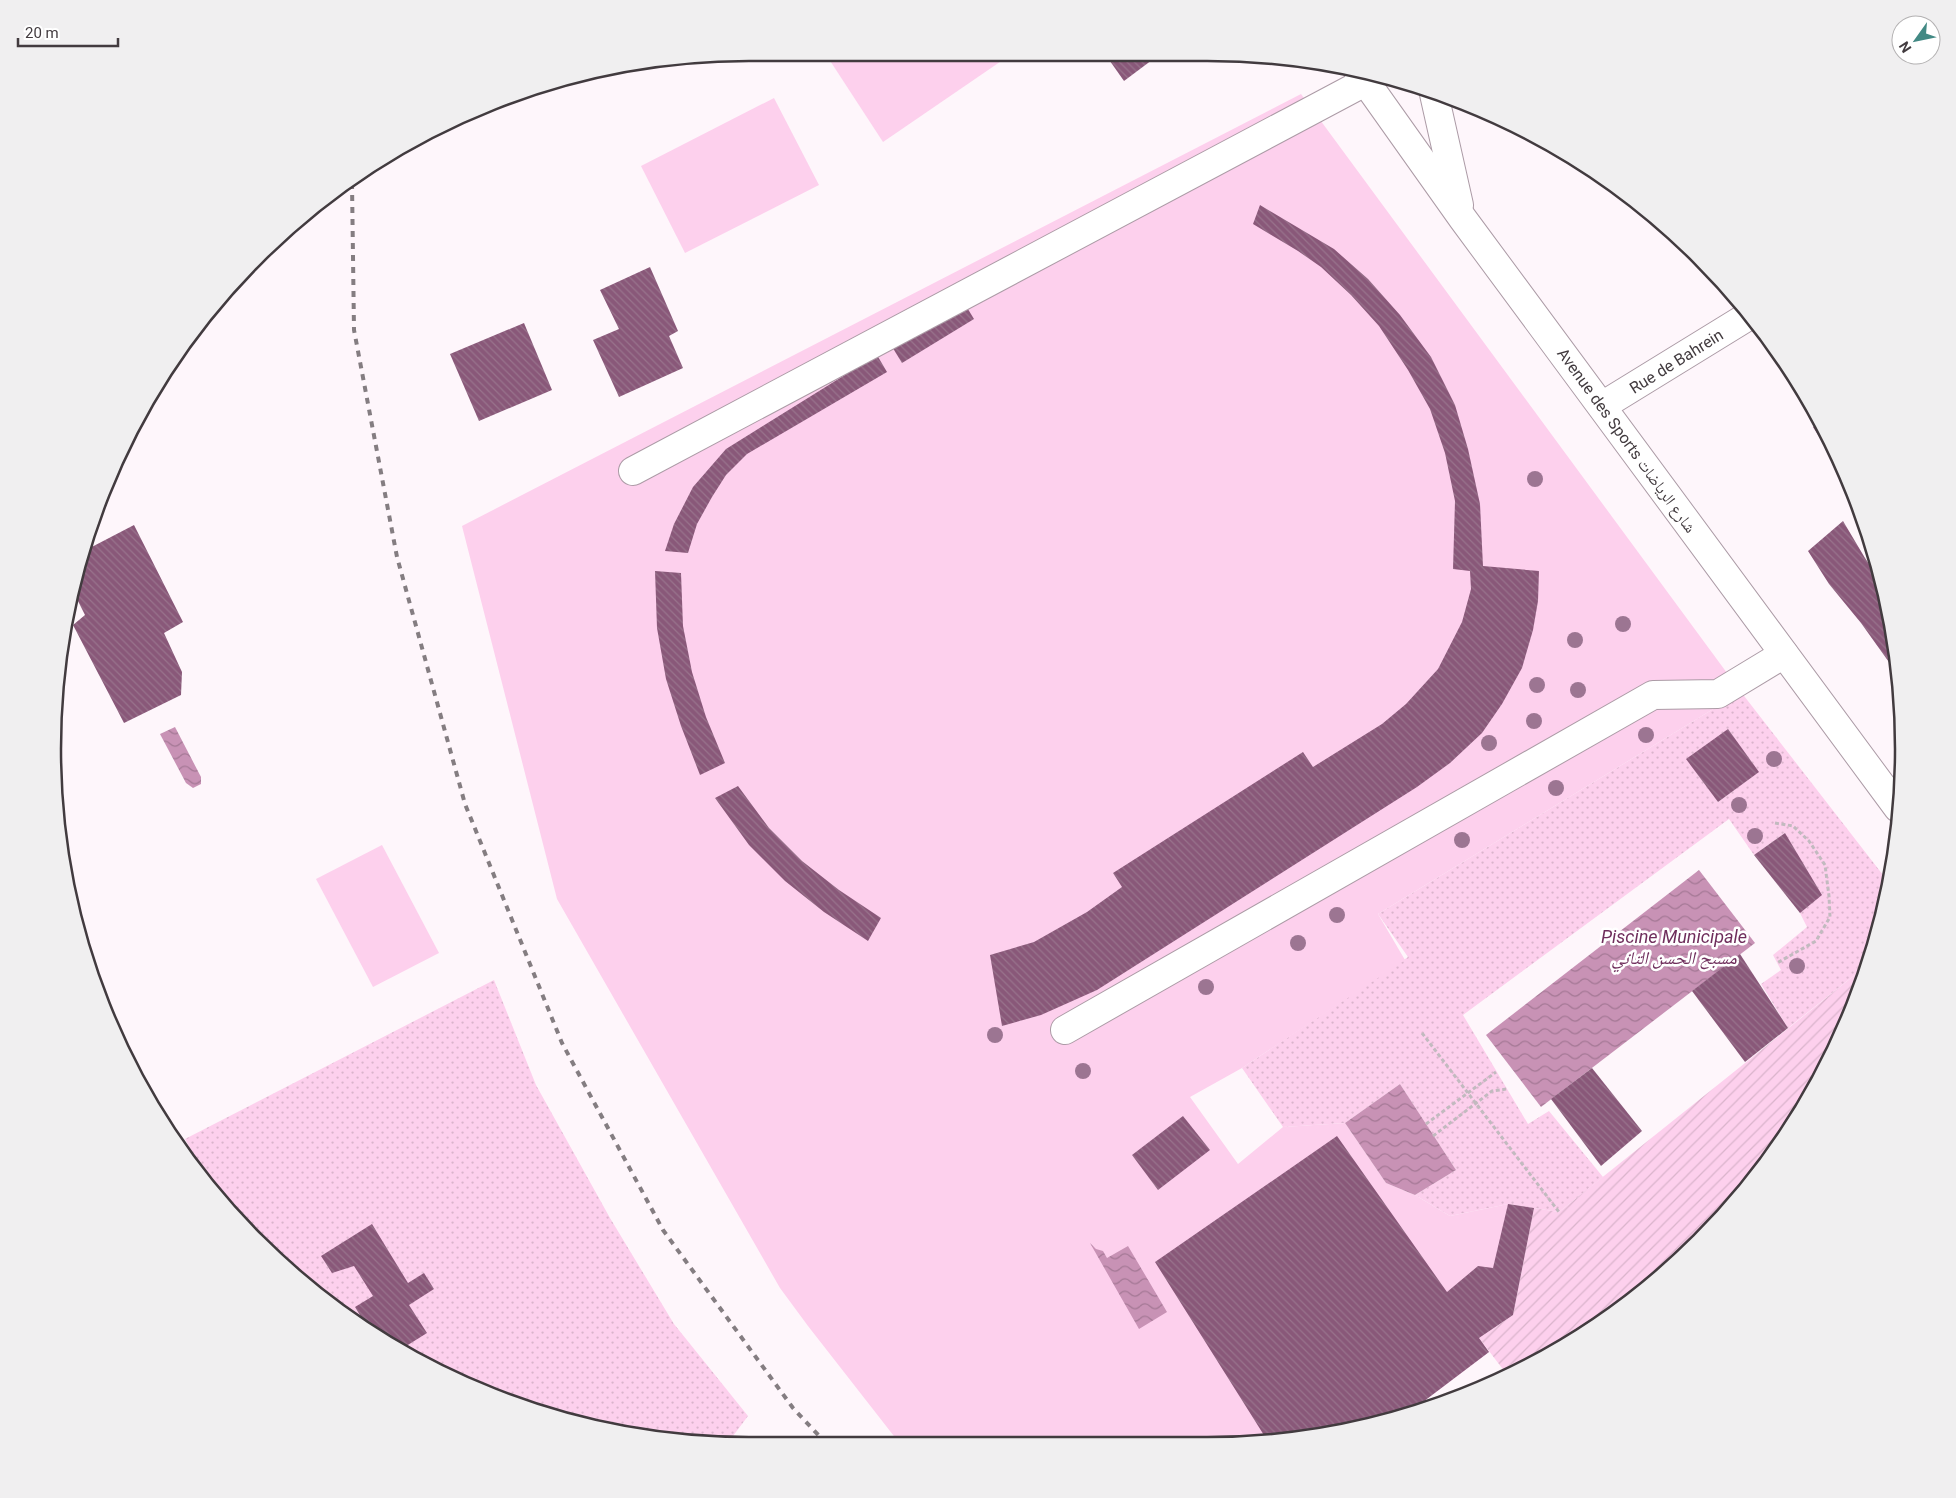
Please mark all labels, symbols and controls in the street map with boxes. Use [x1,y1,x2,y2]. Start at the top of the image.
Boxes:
scale bar [18,15,118,47]
north arrow [1891,15,1941,65]
text: 20 m [25,24,59,42]
text: N [1896,39,1915,56]
street label: Rue de Bahrein [1626,325,1726,398]
street label: Avenue des Sports شارع الرياضات [1552,344,1700,537]
water label: Piscine Municipale مسبح الحسن التاني [1601,926,1747,973]

